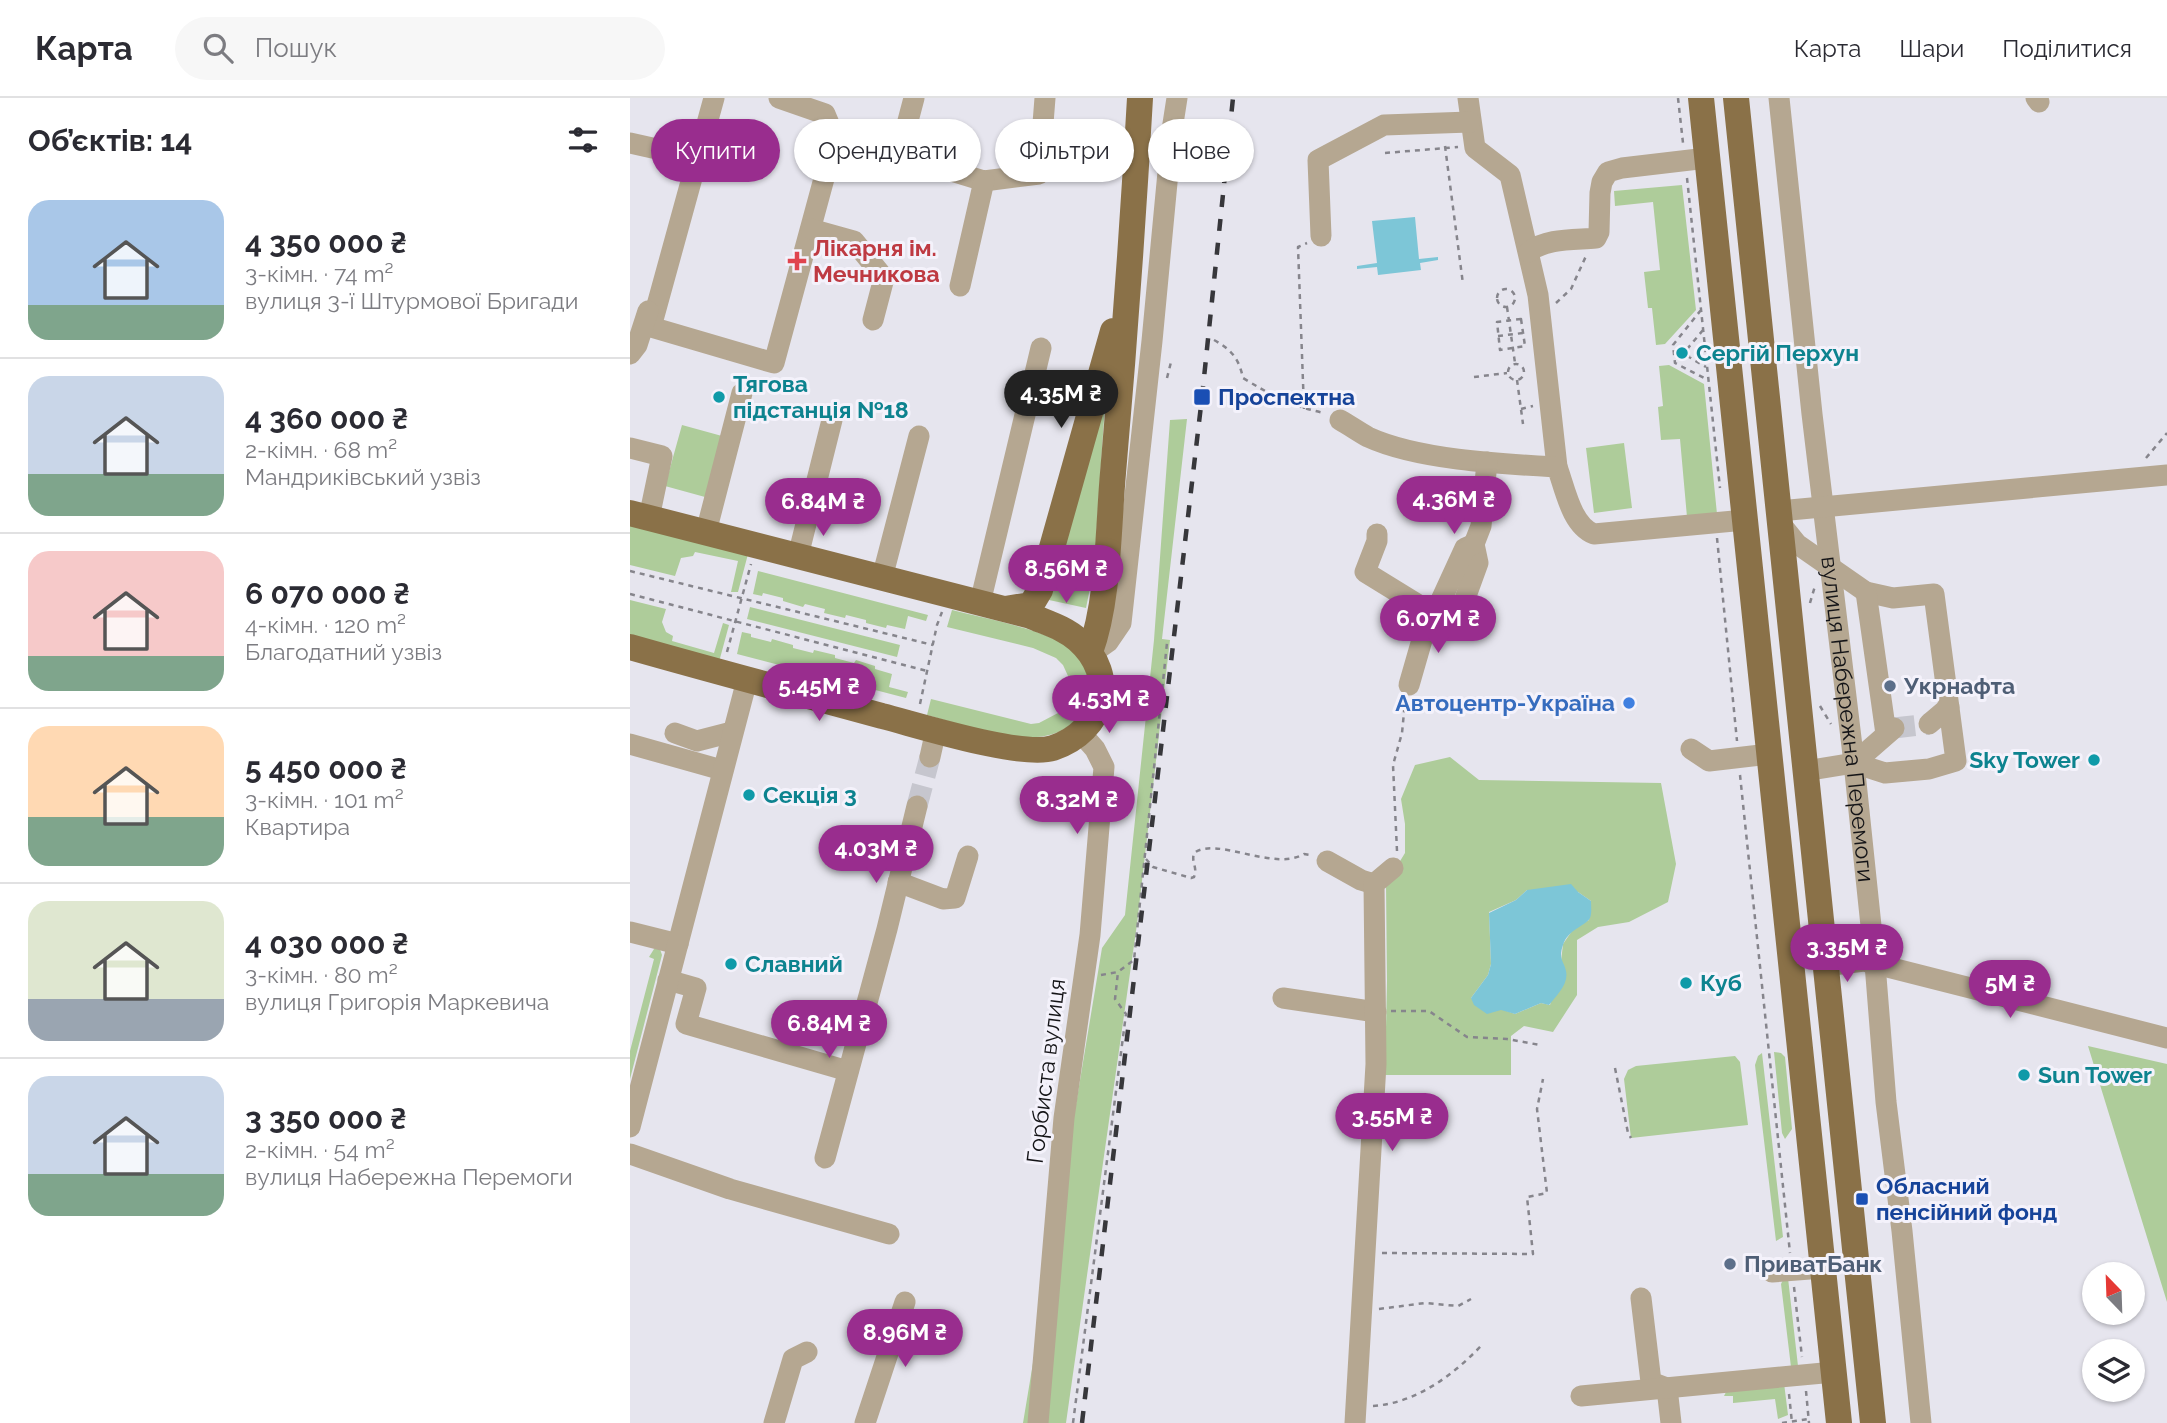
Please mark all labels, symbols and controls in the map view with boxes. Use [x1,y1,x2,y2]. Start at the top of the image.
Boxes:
search box [175,17,665,80]
text: Карта [35,29,133,68]
icon: search [199,29,237,67]
text: Пошук [255,33,337,63]
text: Карта [1794,34,1861,63]
text: Шари [1899,34,1964,63]
text: Поділитися [2002,34,2132,63]
chip: Купити [651,119,780,182]
chip: Орендувати [794,119,981,182]
chip: Фільтри [995,119,1134,182]
chip: Нове [1148,119,1254,182]
icon: filters [564,121,602,159]
text: Об’єктів: 14 [28,123,192,158]
text: 4 350 000 ₴ [245,225,407,260]
icon: home [84,228,168,312]
place label: Лікарня ім. Мечникова [813,234,940,287]
marker: Лікарня ім. Мечникова [787,251,807,271]
text: 3-кімн. · 74 m² [245,260,394,287]
text: вулиця 3-ї Штурмової Бригади [245,287,578,314]
place label: Сергій Перхун [1696,339,1859,366]
marker: Сергій Перхун [1674,345,1690,361]
place label: Тягова пiдстанцiя №18 [733,370,909,423]
pin: 4.35M ₴ [996,370,1126,430]
text: 4.35M ₴ [1020,379,1102,406]
place label: Проспектна [1218,383,1355,410]
marker: Проспектна [1192,387,1212,407]
marker: Тягова пiдстанцiя №18 [711,389,727,405]
text: 4 360 000 ₴ [245,401,408,436]
icon: home [84,404,168,488]
text: 2-кімн. · 68 m² [245,436,397,463]
text: Мандриківський узвіз [245,463,481,490]
pin: 4.36M ₴ [1389,476,1519,536]
pin: 6.84M ₴ [758,478,888,538]
text: 4.36M ₴ [1413,485,1495,512]
text: 6.84M ₴ [781,487,865,514]
pin: 8.56M ₴ [1001,546,1131,605]
text: 8.56M ₴ [1024,554,1108,581]
street label: вулиця Набережна Перемоги [1816,555,1880,883]
text: 6 070 000 ₴ [245,576,410,611]
icon: home [84,579,168,663]
pin: 6.07M ₴ [1373,596,1503,655]
text: 6.07M ₴ [1396,604,1480,631]
text: 4-кімн. · 120 m² [245,611,406,638]
text: Благодатний узвіз [245,638,442,665]
pin: 5.45M ₴ [754,664,884,723]
text: 5.45M ₴ [778,672,860,699]
place label: Укрнафта [1903,672,2015,699]
pin: 4.53M ₴ [1044,676,1174,735]
marker: Укрнафта [1882,678,1898,694]
text: 4.53M ₴ [1068,684,1150,711]
place label: Автоцентр-Україна [1395,689,1615,716]
marker: Автоцентр-Україна [1621,695,1637,711]
place label: Sky Tower [1969,746,2080,773]
text: 5 450 000 ₴ [245,751,407,786]
marker: Sky Tower [2086,752,2102,768]
icon: home [84,754,168,838]
pin: 8.32M ₴ [1012,776,1142,836]
place label: Секція 3 [763,781,857,808]
text: 8.32M ₴ [1036,785,1118,812]
text: 3-кімн. · 101 m² [245,786,404,813]
marker: Секція 3 [741,787,757,803]
text: Квартира [245,813,350,840]
pin: 4.03M ₴ [811,826,941,885]
text: 4.03M ₴ [835,834,917,861]
pin: 3.35M ₴ [1782,924,1912,984]
text: 4 030 000 ₴ [245,926,409,961]
icon: home [84,929,168,1013]
text: 3.35M ₴ [1806,933,1888,960]
place label: Славний [745,950,843,977]
marker: Славний [723,956,739,972]
pin: 5M ₴ [1969,960,2051,1020]
text: 3-кімн. · 80 m² [245,961,398,988]
place label: Куб [1700,969,1742,996]
text: 5M ₴ [1985,969,2035,996]
marker: Куб [1678,975,1694,991]
street label: Горбиста вулиця [1021,977,1070,1165]
text: вулиця Григорія Маркевича [245,988,549,1015]
pin: 6.84M ₴ [764,1000,894,1060]
text: 6.84M ₴ [787,1009,871,1036]
place label: Sun Tower [2038,1061,2152,1088]
marker: Sun Tower [2016,1067,2032,1083]
pin: 3.55M ₴ [1327,1094,1457,1153]
text: 3 350 000 ₴ [245,1101,406,1136]
text: 3.55M ₴ [1351,1102,1433,1129]
icon: home [84,1104,168,1188]
text: 2-кімн. · 54 m² [245,1136,395,1163]
text: вулиця Набережна Перемоги [245,1163,573,1190]
place label: Обласний пенсійний фонд [1876,1172,2057,1225]
marker: Обласний пенсійний фонд [1854,1191,1870,1207]
place label: ПриватБанк [1744,1250,1882,1277]
marker: ПриватБанк [1722,1256,1738,1272]
north arrow [2082,1262,2146,1325]
map controls [2082,1262,2145,1402]
pin: 8.96M ₴ [840,1310,970,1369]
text: 8.96M ₴ [863,1318,947,1345]
button: layers [2082,1339,2145,1402]

